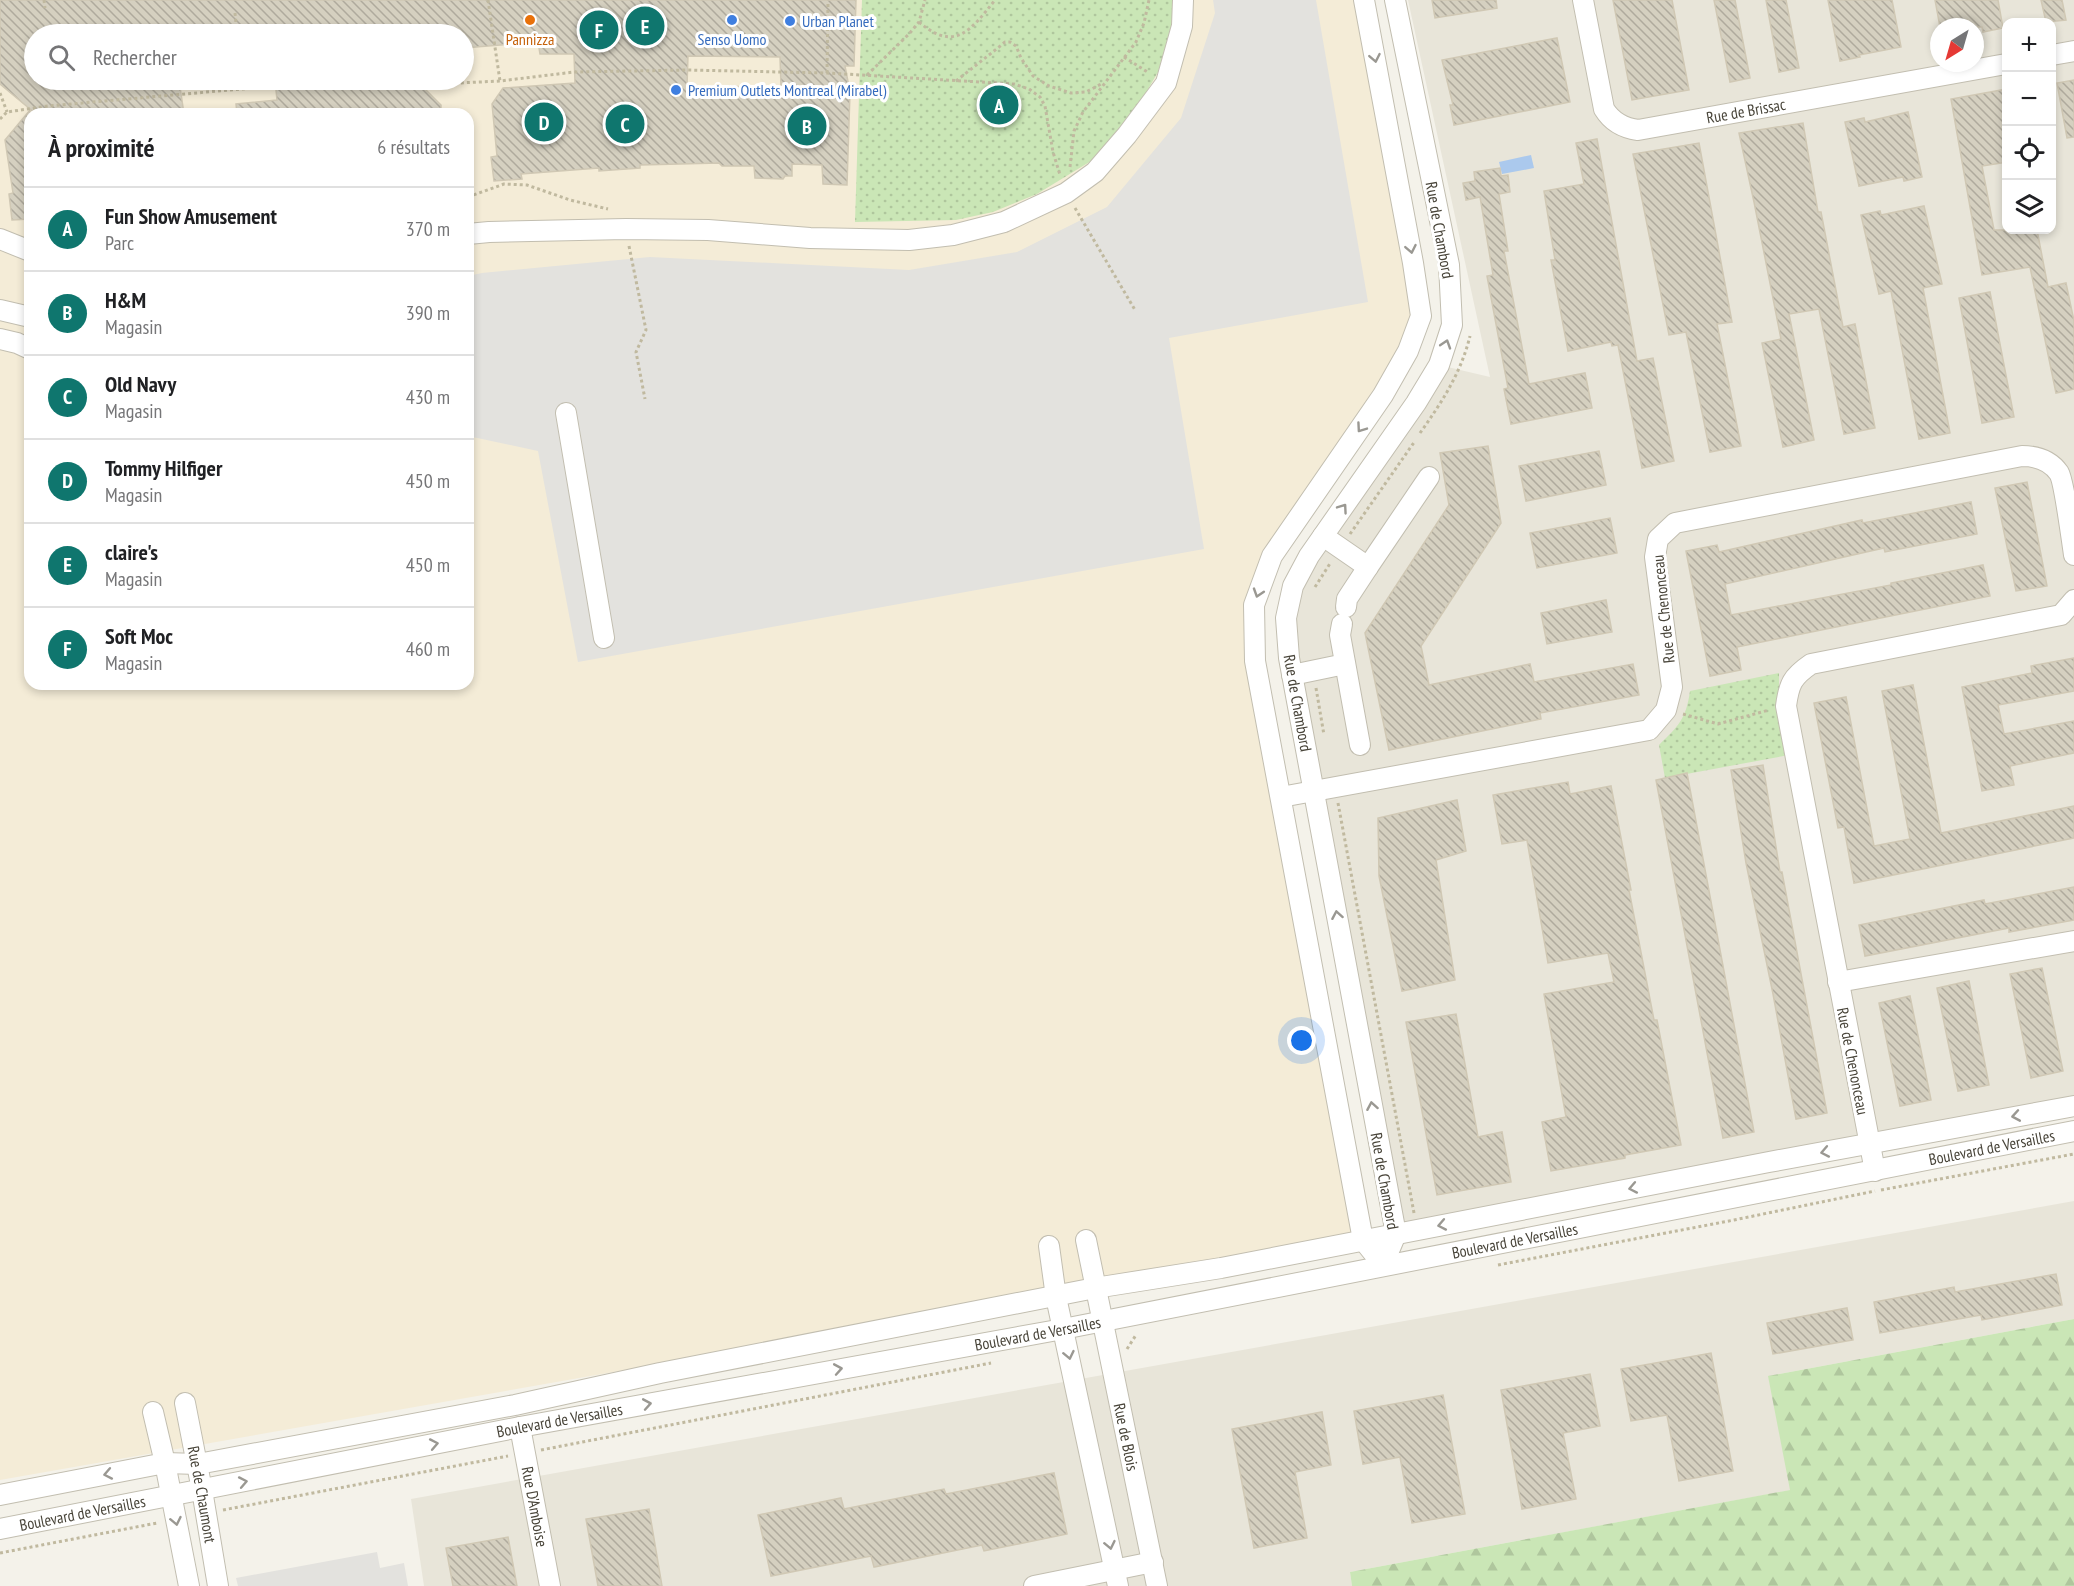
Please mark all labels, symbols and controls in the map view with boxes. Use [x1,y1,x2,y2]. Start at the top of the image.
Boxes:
pin: E [626,3,664,48]
pin: F [580,8,618,52]
place label: Urban Planet [802,11,874,31]
marker: Pannizza [523,13,537,27]
marker: Senso Uomo [725,13,739,27]
marker: Urban Planet [783,14,797,28]
north arrow [1930,18,1984,72]
map controls [2002,18,2056,234]
button: + [2002,18,2056,72]
search box [24,24,474,90]
place label: Pannizza [506,29,554,49]
place label: Senso Uomo [698,29,766,49]
icon: search [45,41,78,74]
text: Rechercher [93,43,177,71]
one-way arrow [1368,52,1381,62]
button: − [2002,72,2056,126]
place label: Premium Outlets Montreal (Mirabel) [688,80,887,100]
pin: A [980,82,1018,128]
marker: Premium Outlets Montreal (Mirabel) [669,83,683,97]
street label: Rue de Brissac [1705,94,1787,128]
pin: D [524,100,564,144]
pin: C [606,102,644,146]
pin: B [788,104,826,148]
button: locate [2002,126,2056,180]
text: À proximité [48,131,155,164]
text: 6 résultats [377,134,450,160]
street label: Rue de Chambord [1422,180,1458,280]
button: layers [2002,180,2056,234]
text: Fun Show Amusement [105,202,277,230]
text: A [62,216,73,242]
text: 370 m [406,216,450,242]
text: Parc [105,230,134,256]
one-way arrow [1404,244,1417,254]
text: H&M [105,286,146,314]
text: B [63,300,72,326]
text: 390 m [406,300,450,326]
text: Magasin [105,314,162,340]
one-way arrow [1439,339,1451,350]
text: Old Navy [105,370,176,398]
text: C [63,384,72,410]
text: 430 m [406,384,450,410]
text: Magasin [105,398,162,424]
one-way arrow [1357,421,1368,432]
text: Tommy Hilfiger [105,454,222,482]
text: D [62,468,73,494]
text: 450 m [406,468,450,494]
text: Magasin [105,482,162,508]
one-way arrow [1336,504,1347,515]
text: claire's [105,538,158,566]
text: E [63,552,72,578]
text: 450 m [406,552,450,578]
street label: Rue de Chenonceau [1647,554,1679,664]
text: Magasin [105,566,162,592]
one-way arrow [1253,587,1266,598]
text: Soft Moc [105,622,173,650]
text: F [63,636,72,662]
text: 460 m [406,636,450,662]
text: Magasin [105,650,162,676]
street label: Rue de Chambord [1280,653,1316,753]
one-way arrow [1331,910,1344,920]
street label: Rue de Chenonceau [1833,1006,1873,1116]
your location [1287,1026,1316,1055]
one-way arrow [1366,1102,1379,1112]
one-way arrow [2012,1109,2022,1122]
street label: Boulevard de Versailles [1927,1125,2056,1169]
street label: Rue de Chambord [1367,1131,1403,1231]
one-way arrow [1820,1145,1829,1157]
one-way arrow [1628,1181,1638,1194]
one-way arrow [1437,1218,1447,1231]
street label: Boulevard de Versailles [1450,1218,1579,1263]
street label: Boulevard de Versailles [973,1312,1102,1355]
one-way arrow [1061,1349,1074,1359]
one-way arrow [834,1364,843,1376]
one-way arrow [641,1398,651,1411]
street label: Boulevard de Versailles [495,1399,624,1441]
street label: Rue de Blois [1110,1401,1143,1473]
one-way arrow [429,1438,439,1451]
street label: Rue de Chaumont [184,1444,221,1545]
street label: Rue D'Amboise [518,1465,552,1548]
one-way arrow [103,1467,113,1480]
one-way arrow [238,1476,248,1489]
street label: Boulevard de Versailles [18,1491,147,1535]
one-way arrow [168,1515,181,1525]
one-way arrow [1102,1540,1115,1550]

